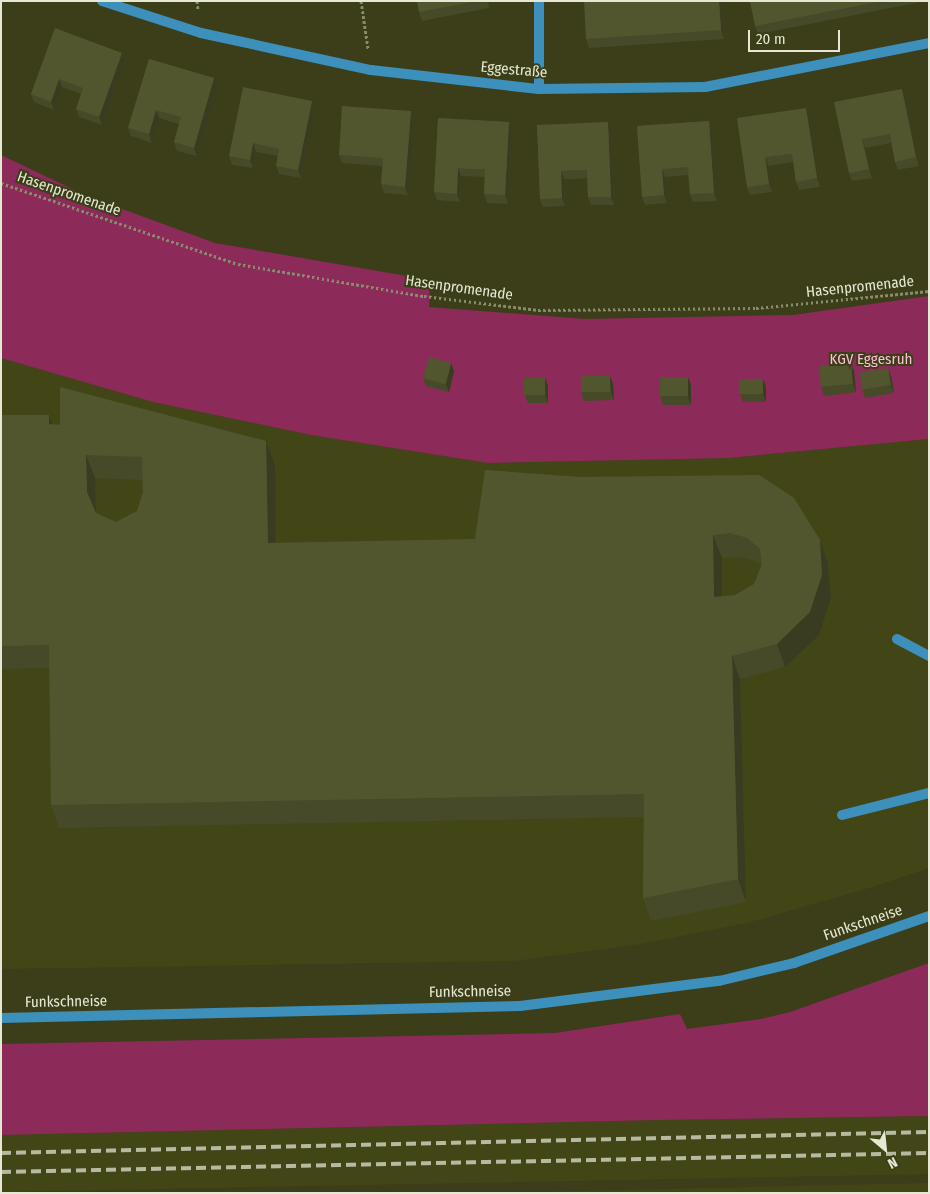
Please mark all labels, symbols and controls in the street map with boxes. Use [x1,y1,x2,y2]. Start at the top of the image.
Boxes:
scale bar [750,20,842,52]
text: 20 m [756,30,786,48]
street label: Eggestraße [480,58,548,82]
street label: Hasenpromenade [15,168,123,220]
street label: Hasenpromenade [404,272,514,304]
street label: Hasenpromenade [805,272,915,302]
park label: KGV Eggesruh [830,351,912,369]
street label: Funkschneise [821,901,905,945]
street label: Funkschneise [429,982,511,1002]
street label: Funkschneise [25,992,107,1012]
north arrow [860,1124,910,1174]
text: N [885,1153,900,1172]

